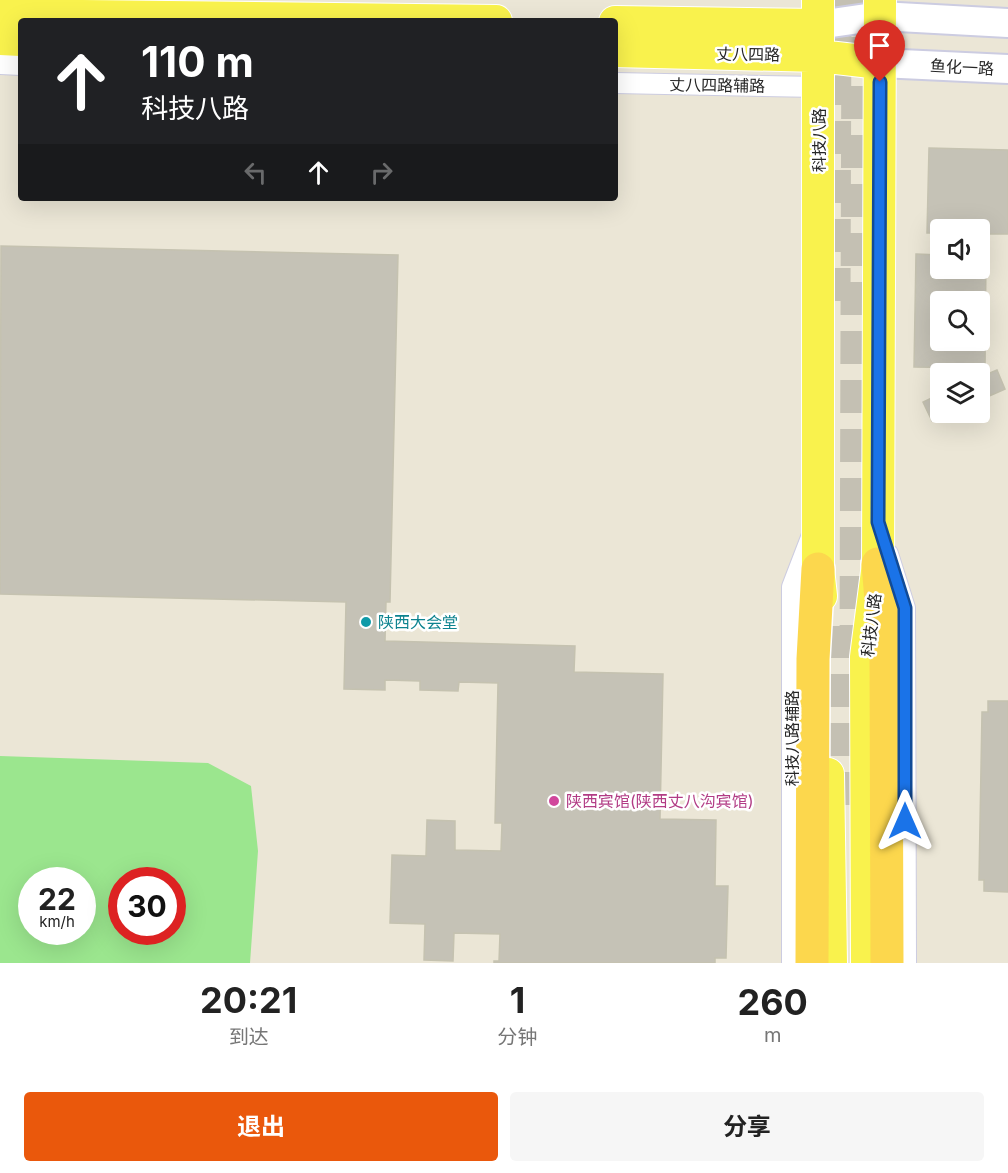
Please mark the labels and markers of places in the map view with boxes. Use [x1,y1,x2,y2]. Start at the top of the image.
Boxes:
pin [854,20,905,82]
place label: 陕西大会堂 [378,612,458,632]
marker: 陕西大会堂 [359,615,373,629]
place label: 陕西宾馆(陕西丈八沟宾馆) [566,791,754,811]
marker: 陕西宾馆(陕西丈八沟宾馆) [547,794,561,808]

